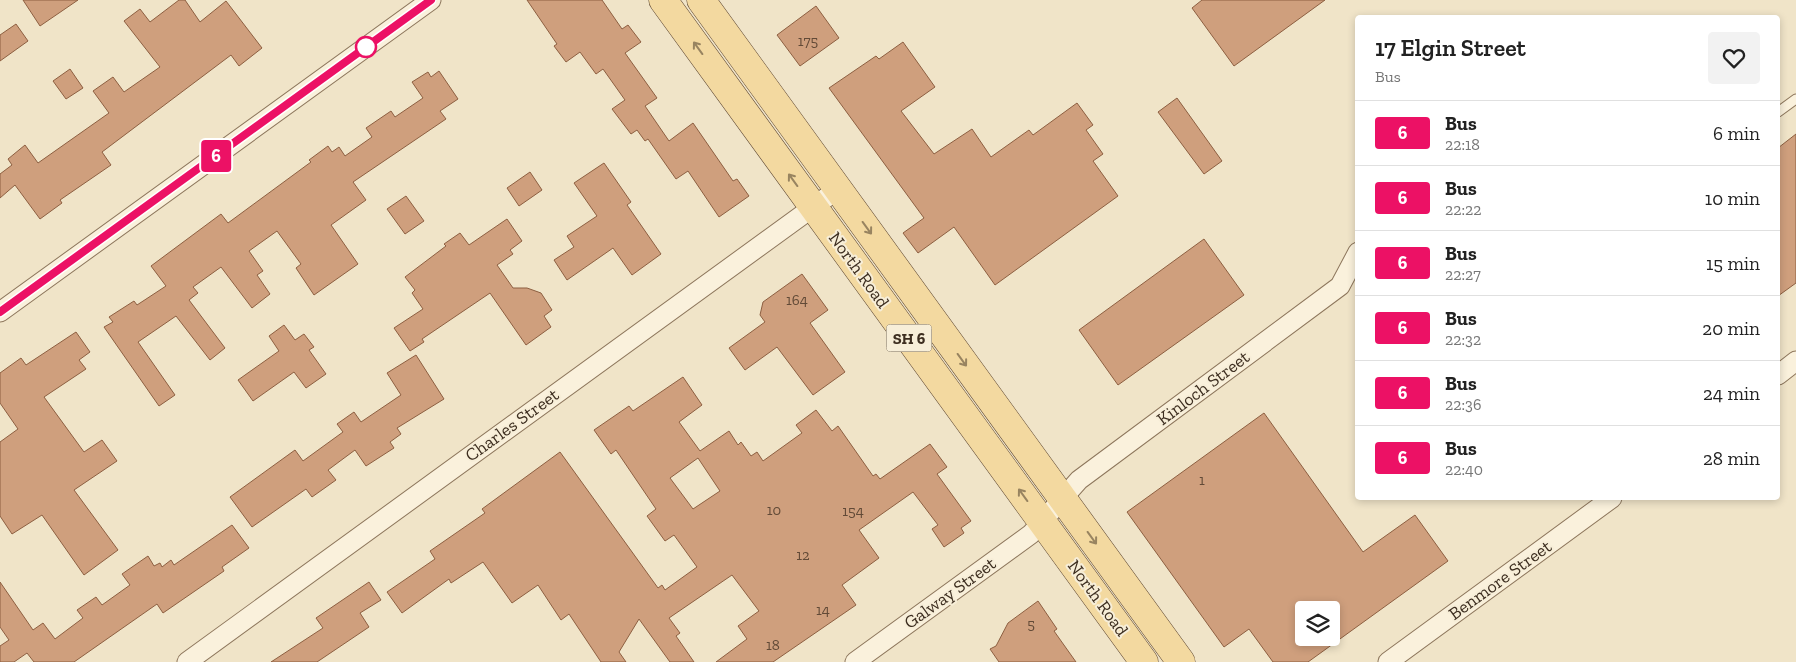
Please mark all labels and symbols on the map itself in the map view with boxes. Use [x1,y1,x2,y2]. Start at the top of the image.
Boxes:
house number: 175 [798,32,818,50]
unlabelled marker [355,36,377,58]
one-way arrow [693,41,703,55]
line badge: 6 [200,140,232,172]
one-way arrow [788,173,798,187]
one-way arrow [862,221,872,235]
street label: North Road [824,228,894,313]
house number: 164 [786,291,808,309]
road number: SH 6 [886,324,932,352]
street label: Kinloch Street [1152,346,1254,430]
one-way arrow [957,353,967,367]
street label: Charles Street [461,383,563,466]
house number: 1 [1199,471,1205,489]
one-way arrow [1018,488,1028,502]
house number: 10 [767,501,781,519]
house number: 154 [842,502,864,520]
one-way arrow [1086,531,1097,544]
street label: Benmore Street [1444,535,1556,625]
house number: 12 [796,546,810,564]
street label: Galway Street [900,552,1000,634]
street label: North Road [1063,556,1133,641]
house number: 14 [816,601,830,619]
house number: 5 [1027,615,1035,633]
house number: 18 [766,636,780,654]

